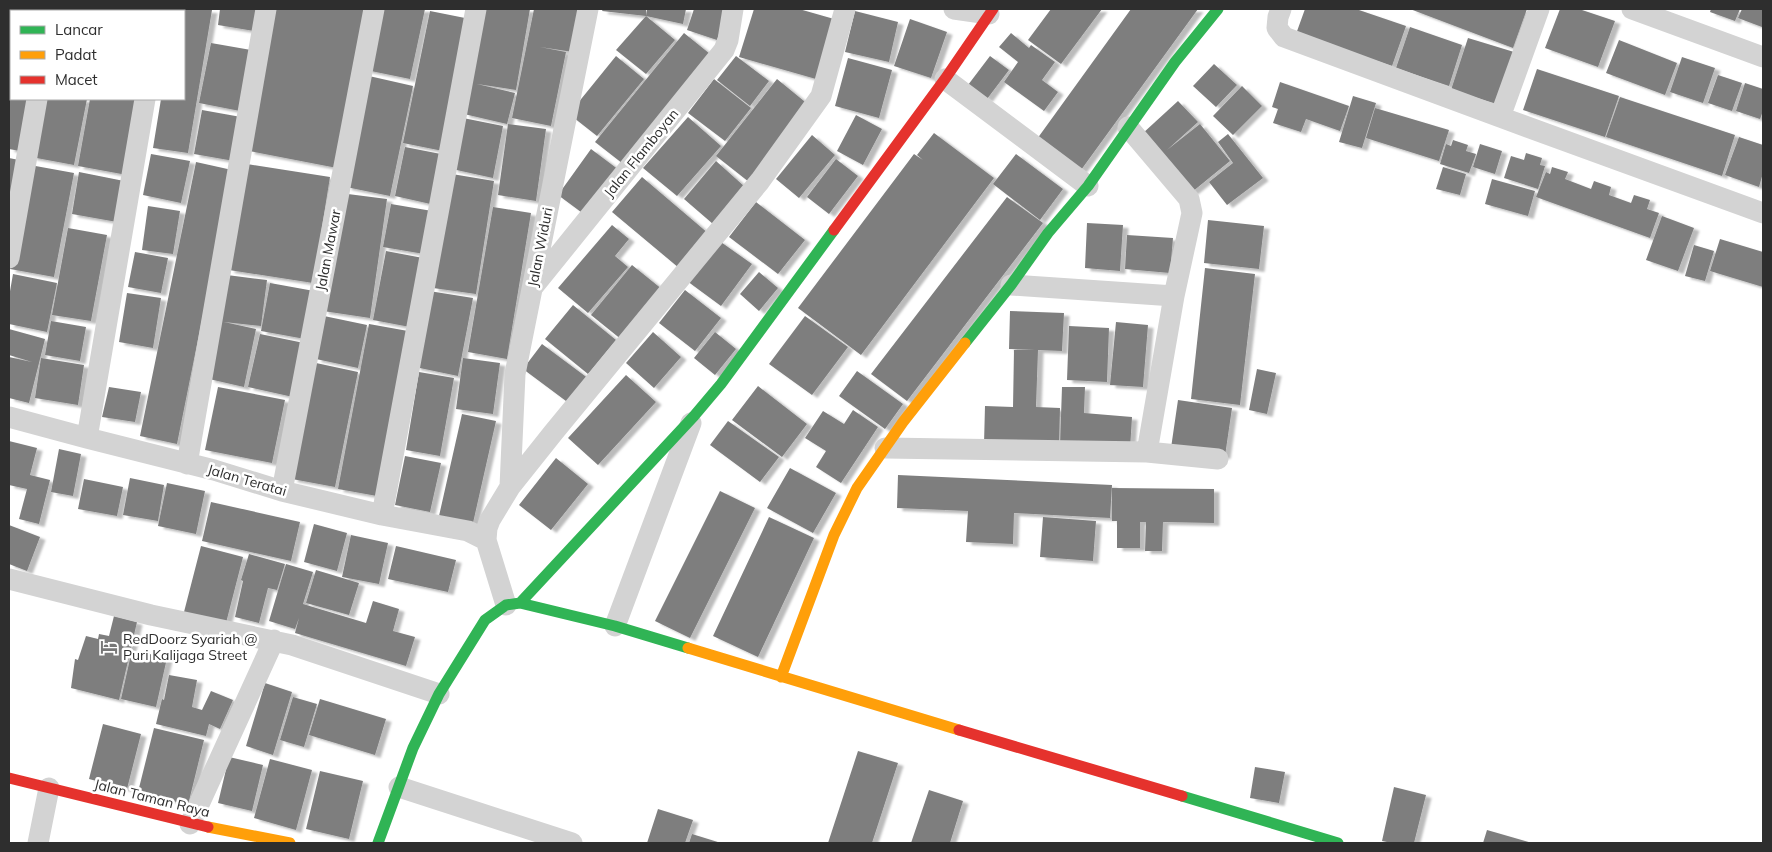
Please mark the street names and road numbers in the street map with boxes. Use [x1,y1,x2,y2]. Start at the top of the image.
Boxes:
street label: Jalan Flamboyan [600,105,682,201]
street label: Jalan Widuri [523,206,557,288]
street label: Jalan Mawar [311,207,345,292]
street label: Jalan Teratai [205,460,289,500]
street label: Jalan Taman Raya [92,775,212,821]

